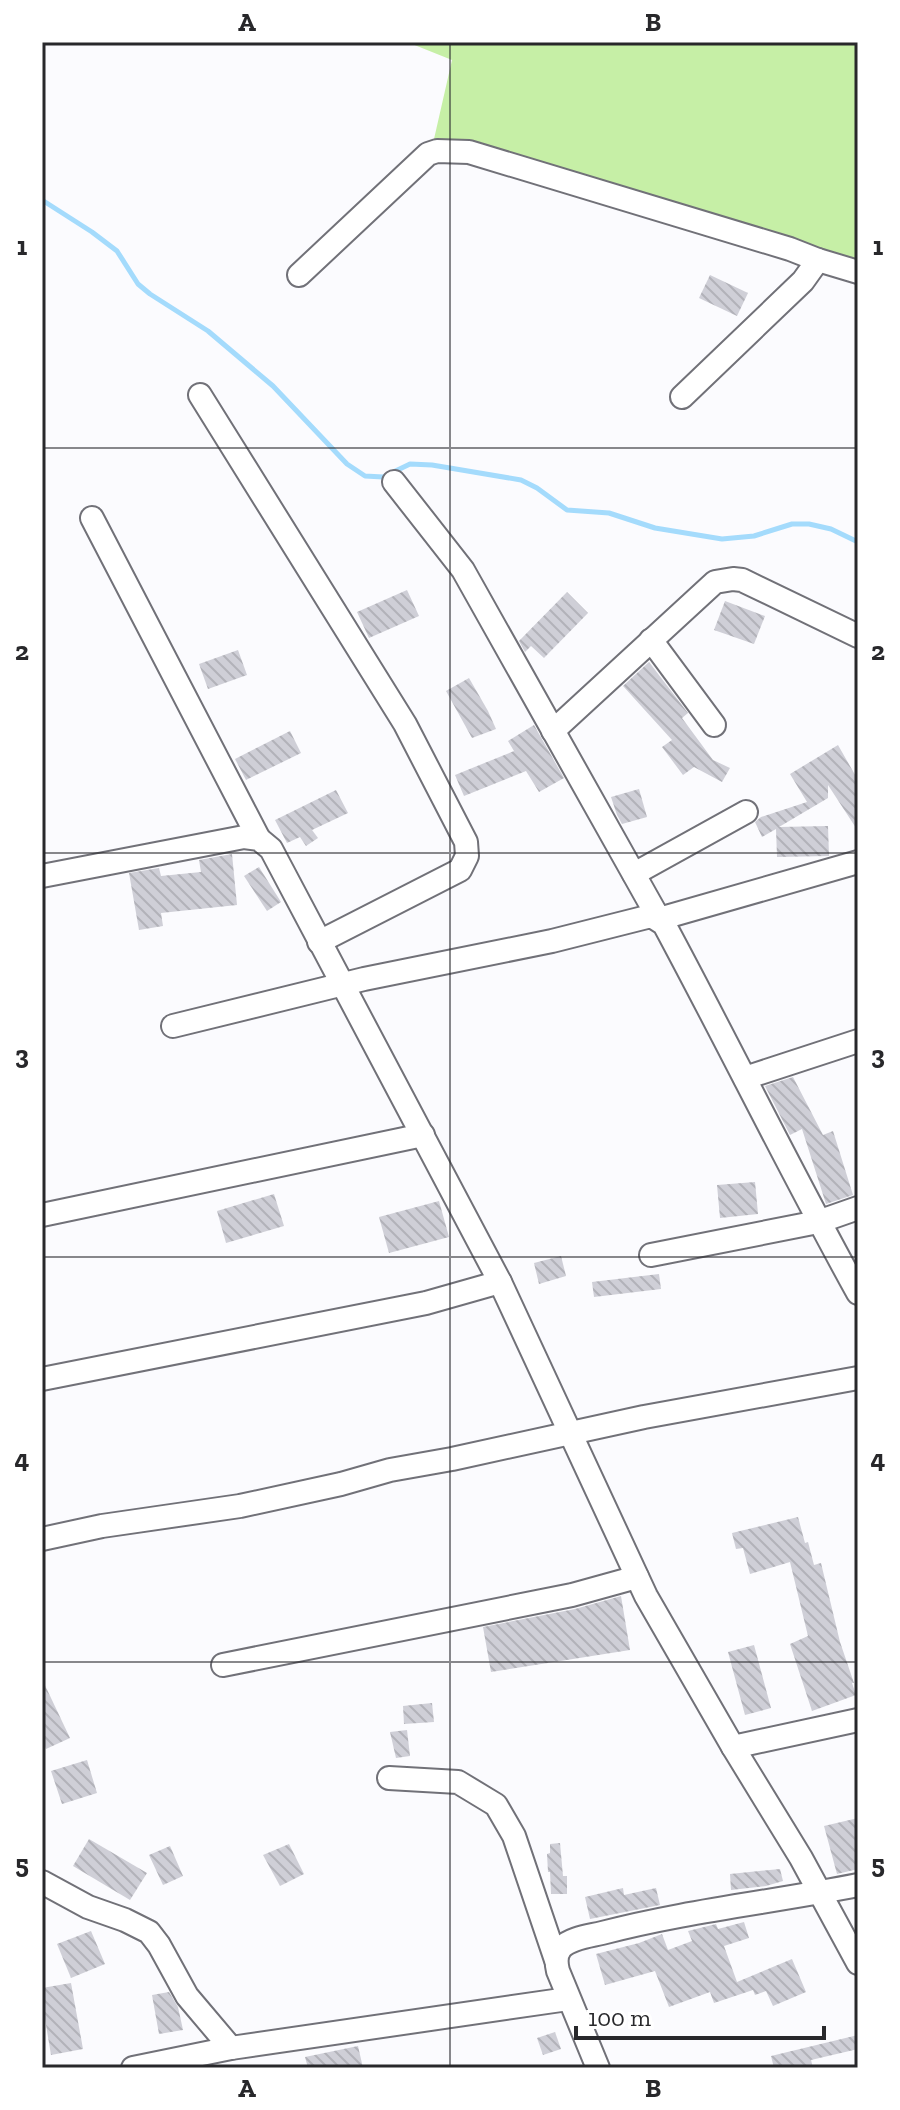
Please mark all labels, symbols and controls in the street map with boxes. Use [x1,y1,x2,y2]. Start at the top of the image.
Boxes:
text: A [238,6,256,38]
text: B [645,6,661,38]
text: 1 [17,230,28,262]
text: 1 [873,230,884,262]
text: 2 [15,635,29,667]
text: 2 [871,635,885,667]
text: 3 [15,1039,29,1071]
text: 3 [871,1039,885,1071]
text: 4 [15,1443,30,1475]
text: 4 [871,1443,886,1475]
text: 5 [15,1848,29,1880]
text: 5 [871,1848,885,1880]
scale bar [576,1990,824,2040]
text: 100 m [588,2003,651,2032]
text: A [238,2072,256,2104]
text: B [645,2072,661,2104]

